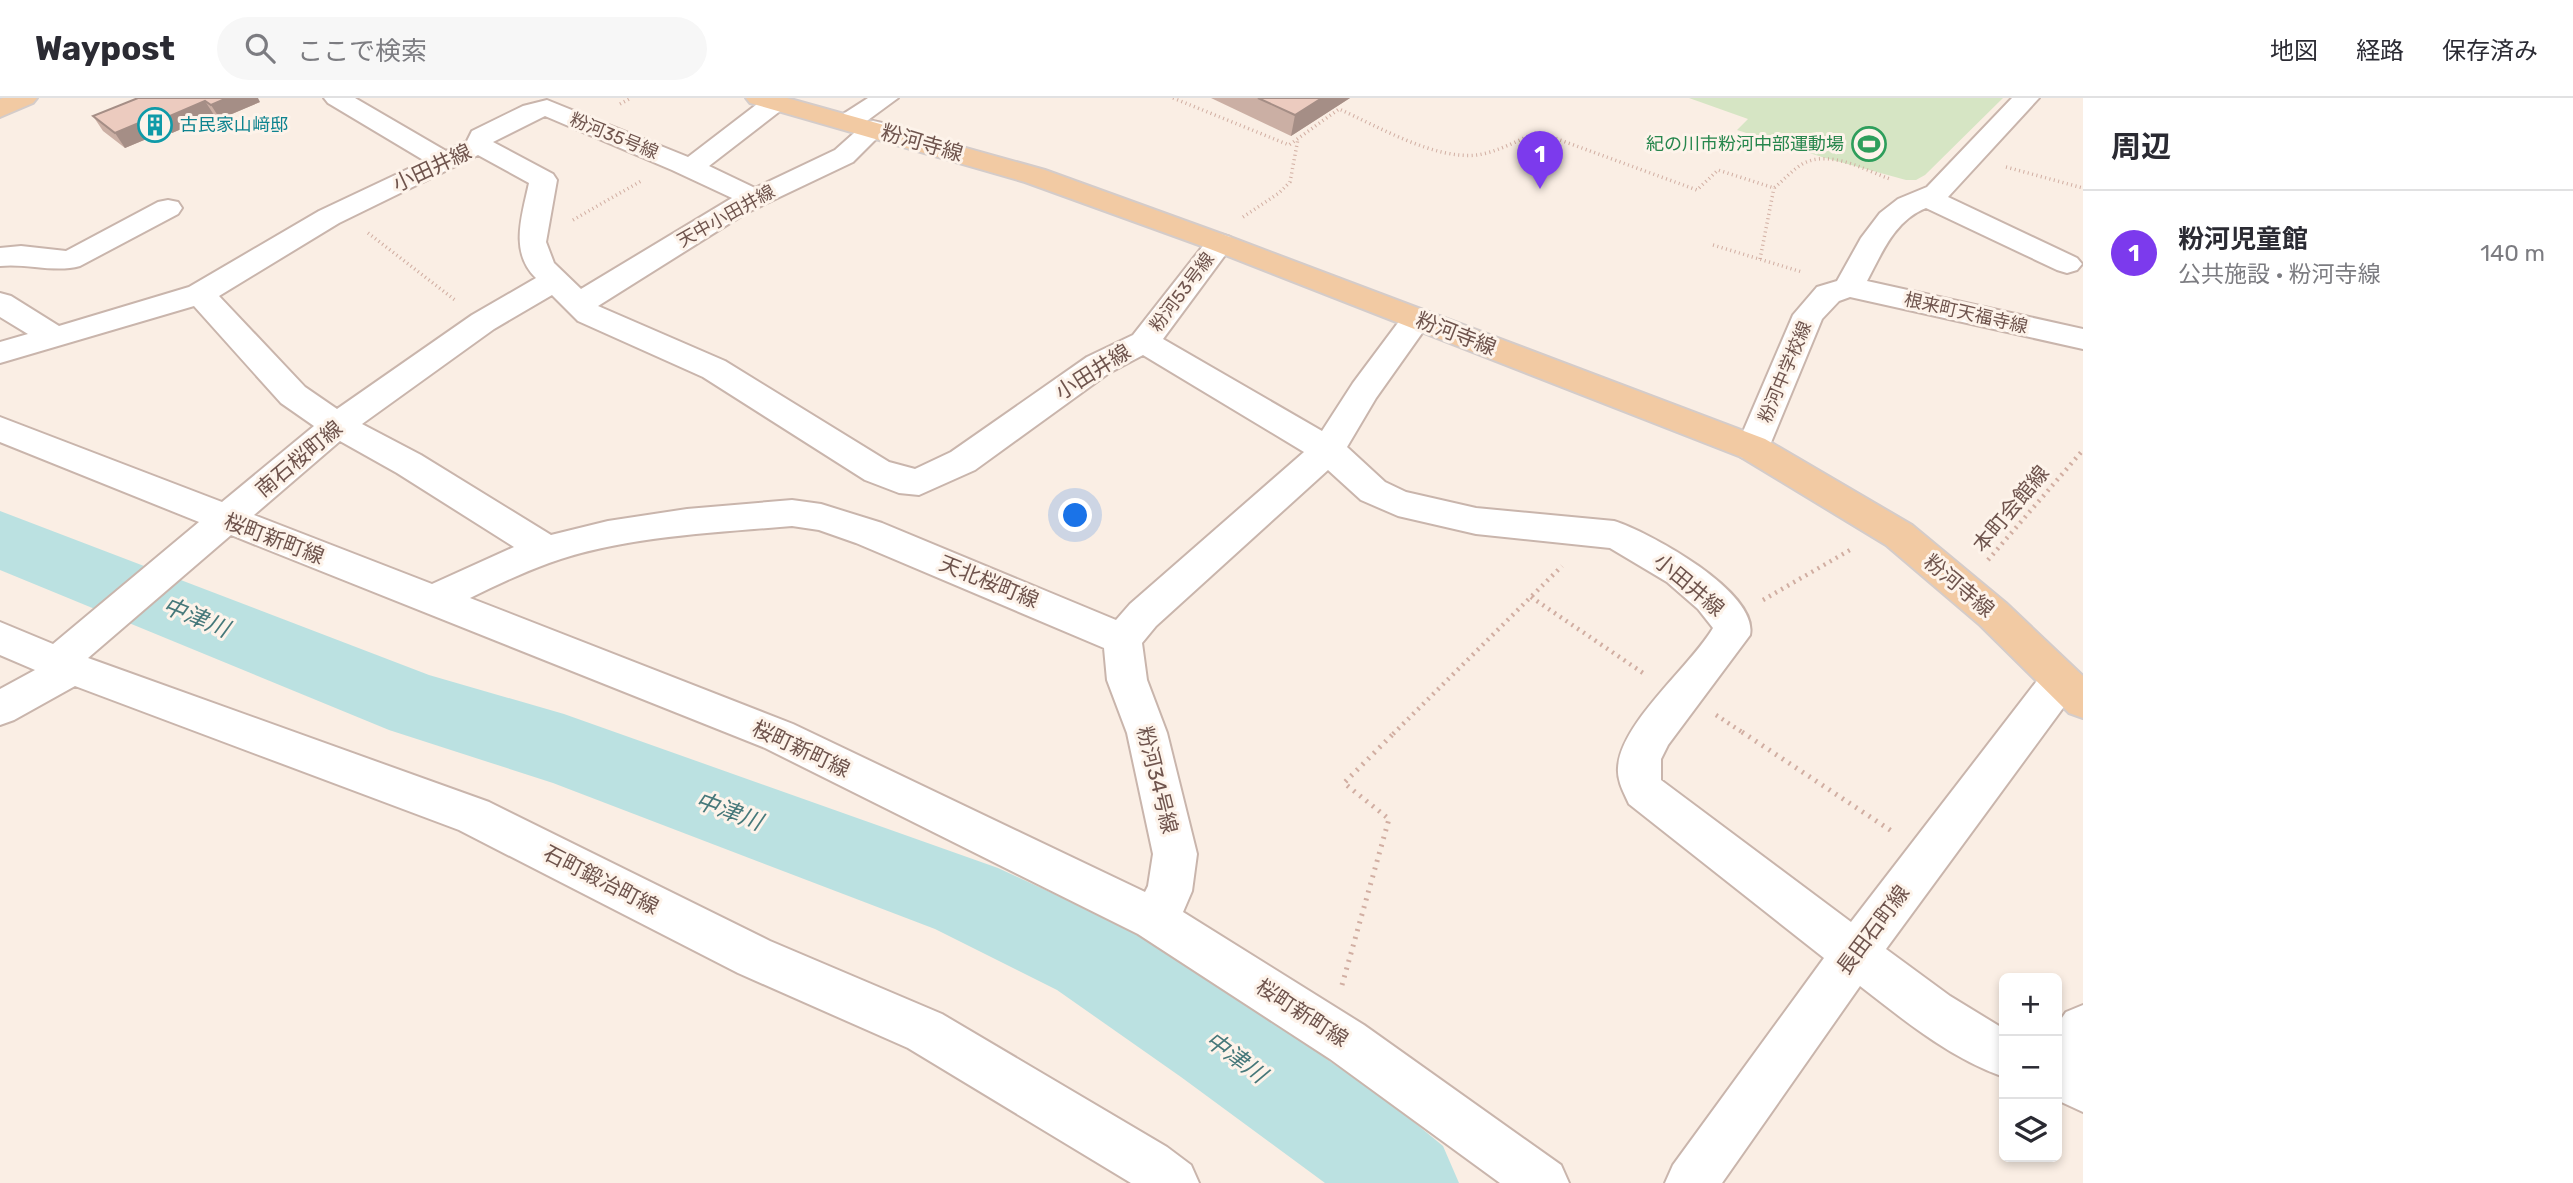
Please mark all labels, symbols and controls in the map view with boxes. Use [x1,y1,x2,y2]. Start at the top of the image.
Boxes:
search box [217,17,707,80]
text: Waypost [35,29,175,68]
icon: search [241,29,279,67]
text: ここで検索 [297,36,427,67]
text: 地図 [2270,37,2318,65]
text: 経路 [2356,37,2404,65]
text: 保存済み [2442,37,2538,65]
building icon: 古民家山﨑邸 [136,106,174,144]
street label: 粉河35号線 [567,108,661,164]
place label: 古民家山﨑邸 [180,114,288,136]
street label: 粉河寺線 [878,119,966,166]
sports icon: 紀の川市粉河中部運動場 [1850,125,1888,163]
text: 周辺 [2111,129,2171,165]
pin: 1 [1517,131,1563,189]
place label: 紀の川市粉河中部運動場 [1646,133,1844,155]
street label: 小田井線 [388,138,475,197]
street label: 天中小田井線 [673,180,779,252]
text: 粉河児童館 [2178,224,2308,255]
text: 1 [2128,239,2140,267]
text: 140 m [2480,239,2545,267]
street label: 粉河53号線 [1145,248,1219,336]
text: 公共施設 · 粉河寺線 [2178,260,2381,288]
street label: 根来町天福寺線 [1902,288,2030,338]
street label: 粉河寺線 [1412,307,1500,360]
street label: 粉河中学校線 [1754,318,1816,426]
street label: 小田井線 [1050,339,1135,404]
street label: 南石桜町線 [250,415,347,502]
street label: 本町会館線 [1967,460,2054,557]
your location [1058,498,1092,532]
street label: 桜町新町線 [221,508,328,569]
street label: 小田井線 [1649,548,1730,621]
street label: 粉河寺線 [1919,549,2000,622]
street label: 天北桜町線 [936,550,1043,613]
water label: 中津川 [159,591,236,644]
street label: 桜町新町線 [748,715,854,782]
street label: 粉河34号線 [1132,724,1183,836]
water label: 中津川 [692,786,769,837]
street label: 石町鍛冶町線 [539,840,663,919]
street label: 長田石町線 [1831,880,1914,979]
map controls [1999,973,2062,1162]
button: + [1999,973,2062,1036]
street label: 桜町新町線 [1251,974,1353,1052]
water label: 中津川 [1200,1025,1275,1090]
button: − [1999,1036,2062,1099]
button: layers [1999,1099,2062,1162]

